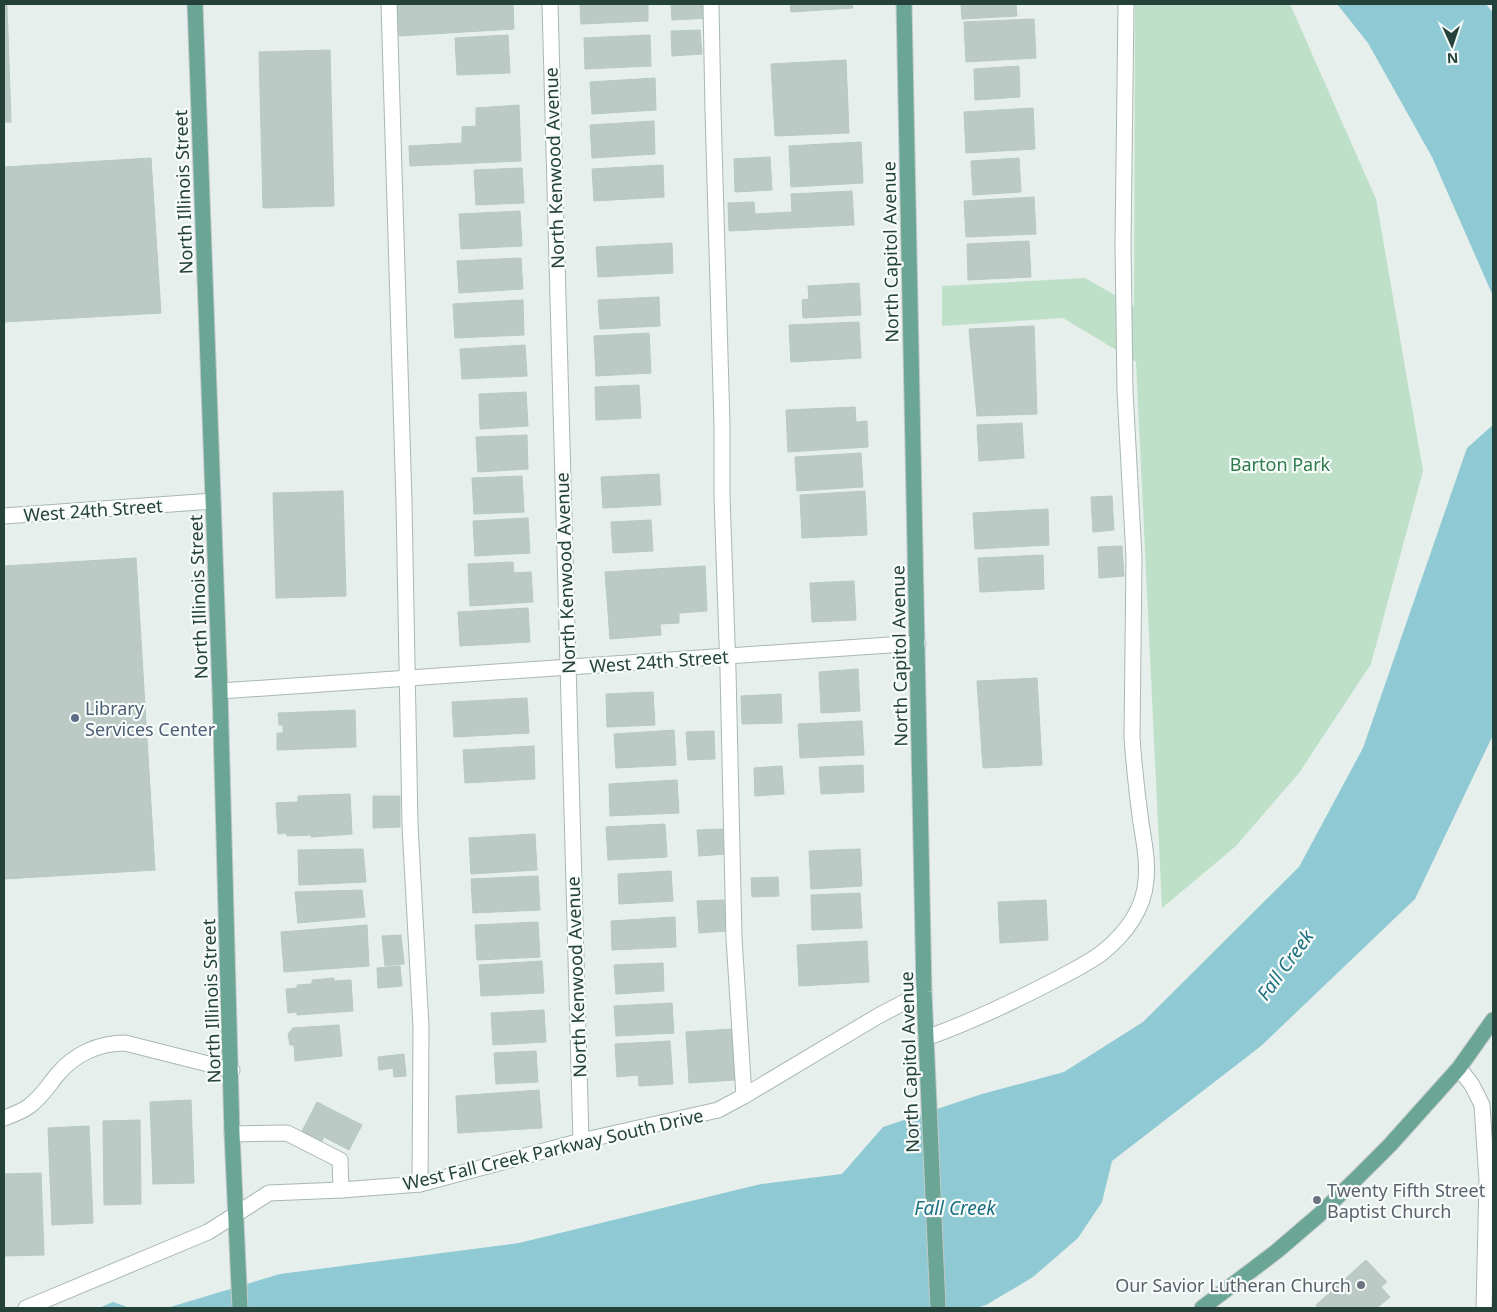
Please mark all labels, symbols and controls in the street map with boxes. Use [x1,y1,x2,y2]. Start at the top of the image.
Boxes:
north arrow [1427,20,1477,70]
text: N [1447,49,1459,68]
street label: North Kenwood Avenue [538,67,570,269]
street label: North Illinois Street [168,109,198,275]
street label: North Capitol Avenue [876,161,904,343]
park label: Barton Park [1230,452,1331,476]
street label: North Kenwood Avenue [549,472,581,674]
street label: West 24th Street [23,493,164,527]
street label: North Illinois Street [183,514,213,680]
street label: North Capitol Avenue [885,565,913,747]
street label: West 24th Street [589,644,730,678]
place label: Library Services Center [85,696,216,741]
marker: Library Services Center [69,712,81,724]
street label: North Kenwood Avenue [560,876,592,1078]
street label: North Illinois Street [196,918,226,1084]
water label: Fall Creek [1251,924,1320,1006]
street label: North Capitol Avenue [894,971,924,1153]
street label: West Fall Creek Parkway South Drive [400,1103,706,1195]
place label: Twenty Fifth Street Baptist Church [1327,1178,1486,1223]
marker: Twenty Fifth Street Baptist Church [1311,1194,1323,1206]
water label: Fall Creek [914,1195,996,1221]
place label: Our Savior Lutheran Church [1115,1273,1351,1297]
marker: Our Savior Lutheran Church [1355,1279,1367,1291]

